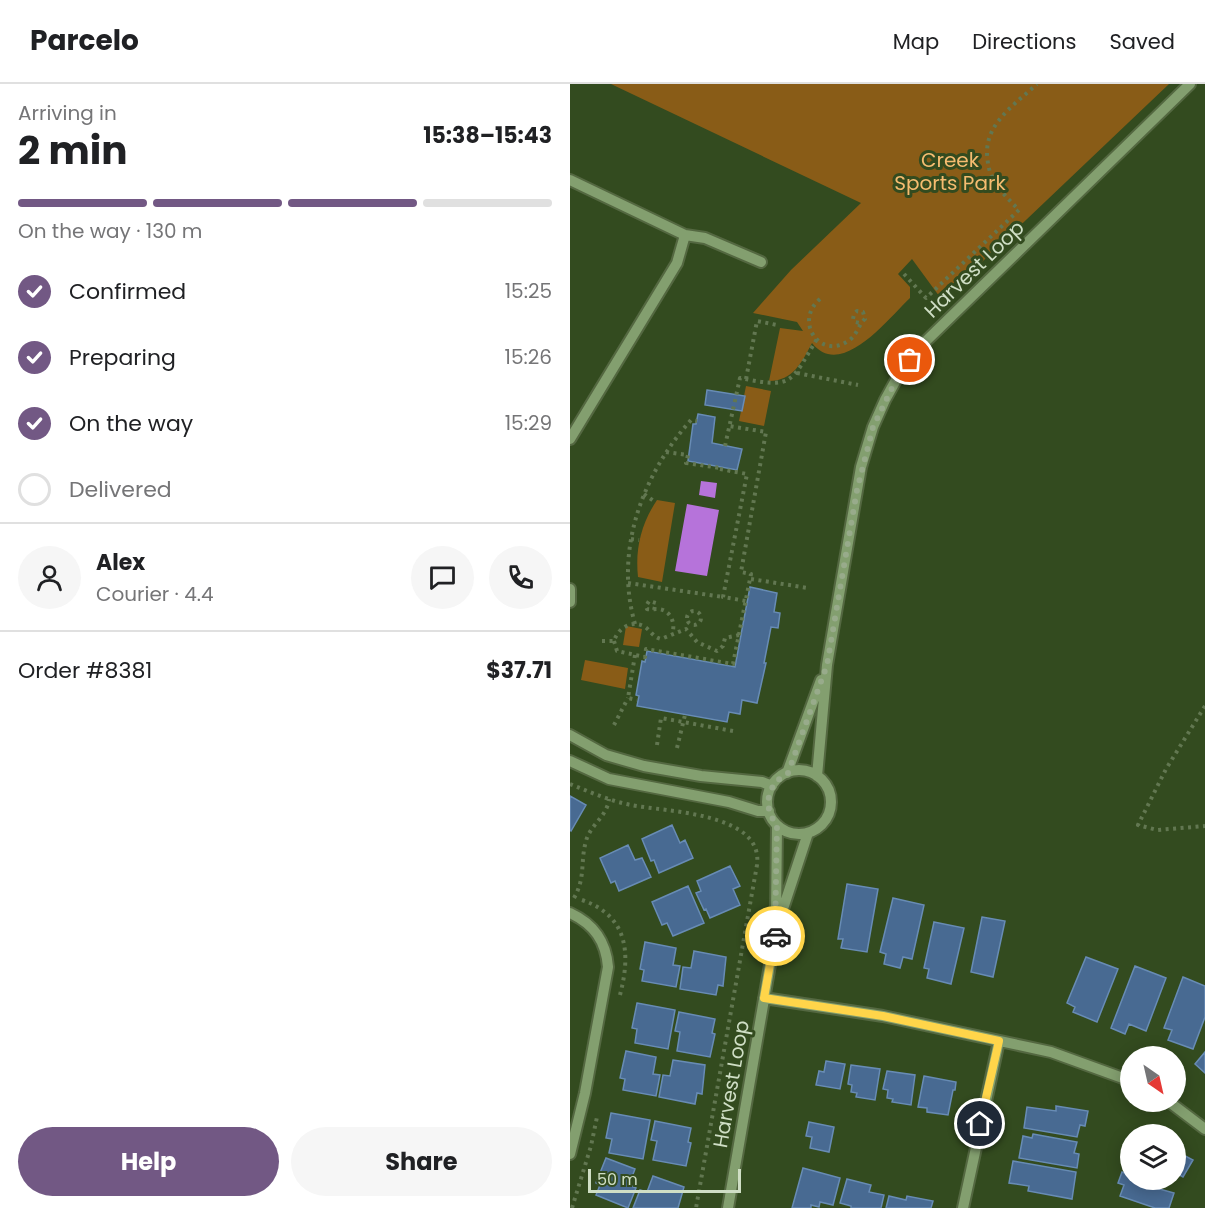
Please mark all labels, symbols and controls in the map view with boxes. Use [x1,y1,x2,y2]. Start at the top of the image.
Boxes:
text: Parcelo [30,21,139,60]
text: Map [893,27,939,56]
text: Directions [972,27,1076,56]
text: Saved [1109,27,1175,56]
text: Arriving in [18,99,117,127]
text: 15:38–15:43 [423,120,552,151]
text: 2 min [18,123,128,178]
park label: Creek Sports Park [894,146,1006,197]
street label: Harvest Loop [918,214,1030,324]
text: On the way · 130 m [18,217,202,245]
icon: check [18,275,51,308]
text: Confirmed [69,276,186,307]
text: 15:25 [505,277,552,305]
pin [884,334,935,385]
icon: check [18,341,51,374]
text: Preparing [69,342,176,373]
text: 15:26 [505,343,552,371]
icon: bag [893,343,926,376]
icon: check [18,407,51,440]
text: On the way [69,408,193,439]
text: 15:29 [505,409,552,437]
text: Delivered [69,474,172,505]
button: person [18,546,81,609]
button: chat [411,546,474,609]
button: phone [489,546,552,609]
text: Alex [96,547,145,578]
text: Courier · 4.4 [96,580,214,608]
text: Order #8381 [18,655,152,686]
text: $37.71 [486,655,552,686]
courier [745,906,805,966]
icon: car [759,920,792,953]
street label: Harvest Loop [706,1018,756,1150]
north arrow [1120,1046,1186,1112]
map controls [1120,1046,1186,1190]
pin [954,1098,1005,1149]
icon: home [963,1107,996,1140]
button: layers [1120,1124,1186,1190]
button: Help [18,1127,279,1196]
button: Share [291,1127,552,1196]
scale bar [588,1166,741,1194]
text: 50 m [597,1168,638,1191]

